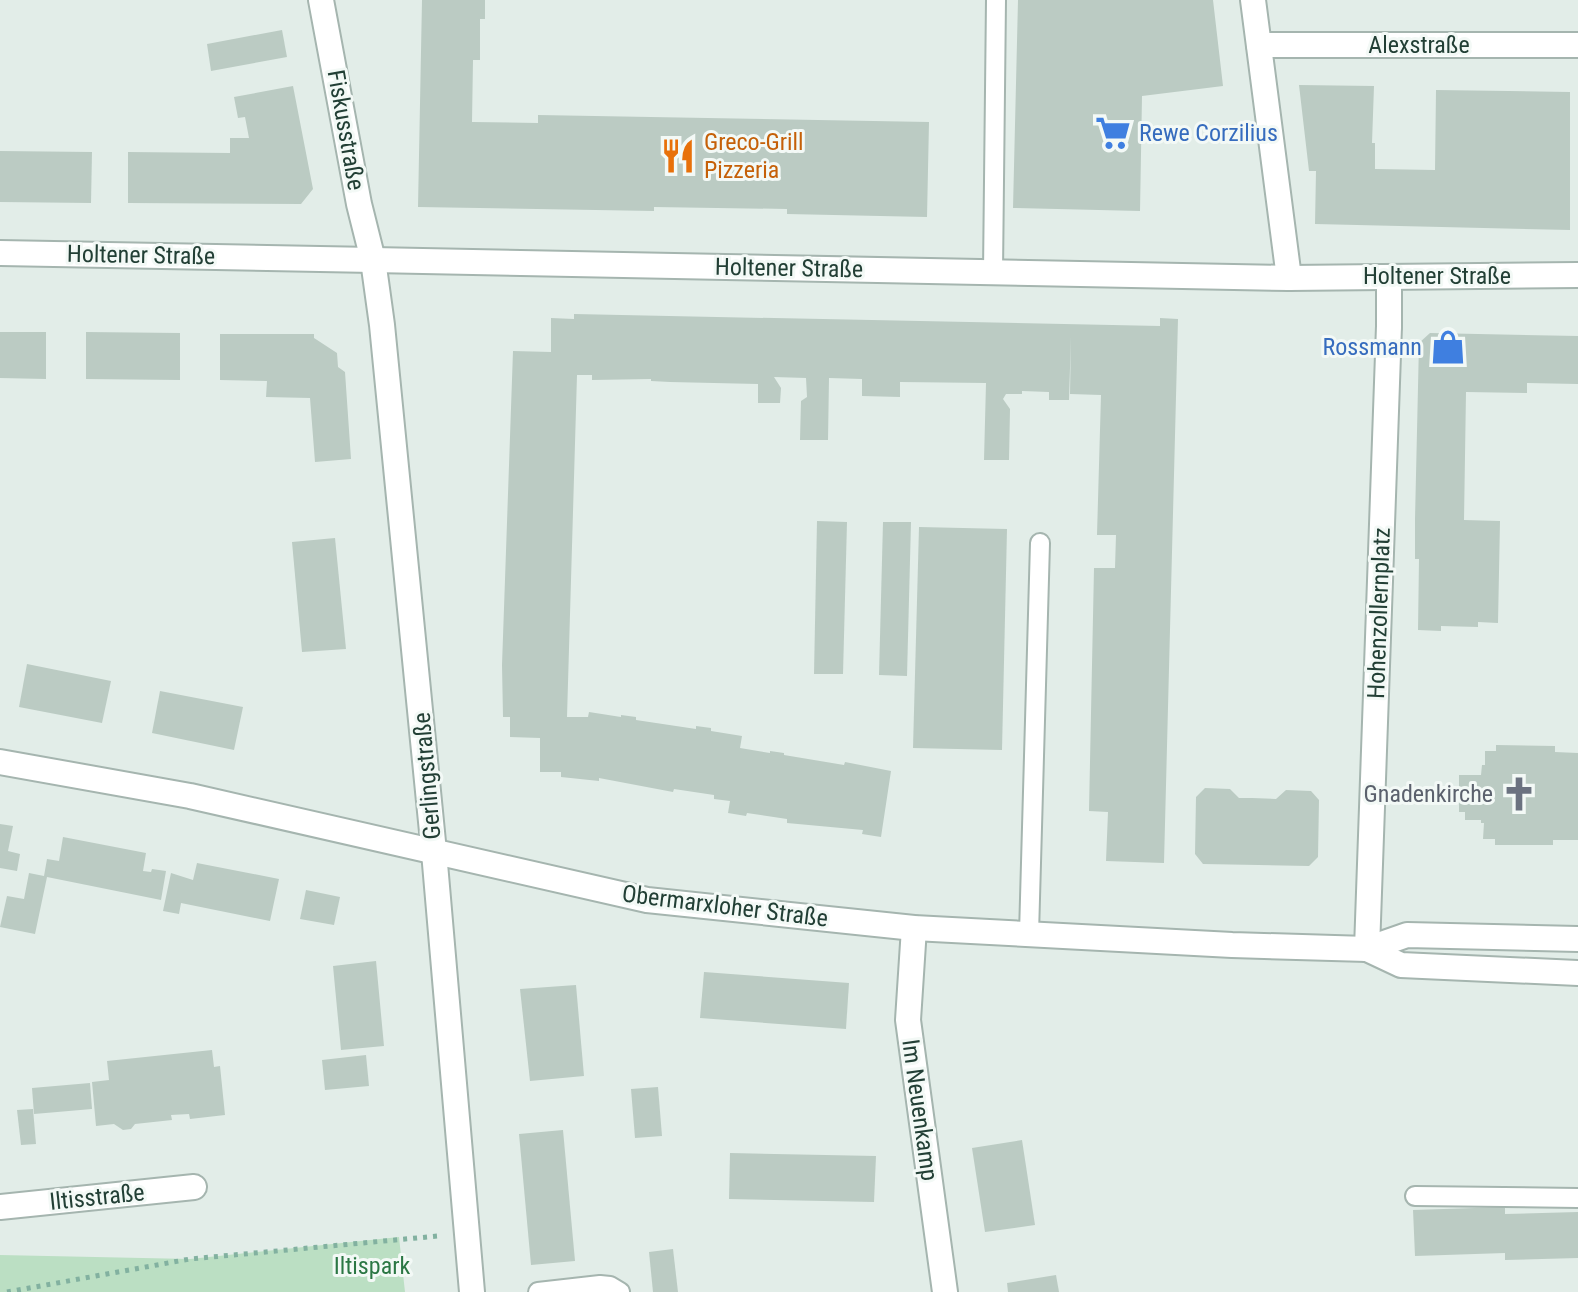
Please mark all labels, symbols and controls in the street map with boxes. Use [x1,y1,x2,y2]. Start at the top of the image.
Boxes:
street label: Alexstraße [1368,31,1470,59]
street label: Fiskusstraße [322,68,370,192]
supermarket icon: Rewe Corzilius [1094,114,1132,152]
place label: Rewe Corzilius [1139,119,1278,147]
place label: Greco-Grill Pizzeria [704,128,804,184]
restaurant icon: Greco-Grill Pizzeria [659,137,697,175]
street label: Holtener Straße [67,240,215,270]
street label: Holtener Straße [715,253,863,283]
street label: Holtener Straße [1363,262,1511,290]
shop icon: Rossmann [1429,328,1467,366]
place label: Rossmann [1323,333,1422,361]
street label: Hohenzollernplatz [1362,527,1396,699]
street label: Gerlingstraße [408,711,446,841]
church icon: Gnadenkirche [1500,775,1538,813]
place label: Gnadenkirche [1364,780,1493,808]
street label: Obermarxloher Straße [621,879,829,933]
street label: Im Neuenkamp [896,1038,944,1182]
street label: Iltisstraße [48,1178,146,1216]
park label: Iltispark [334,1252,410,1280]

